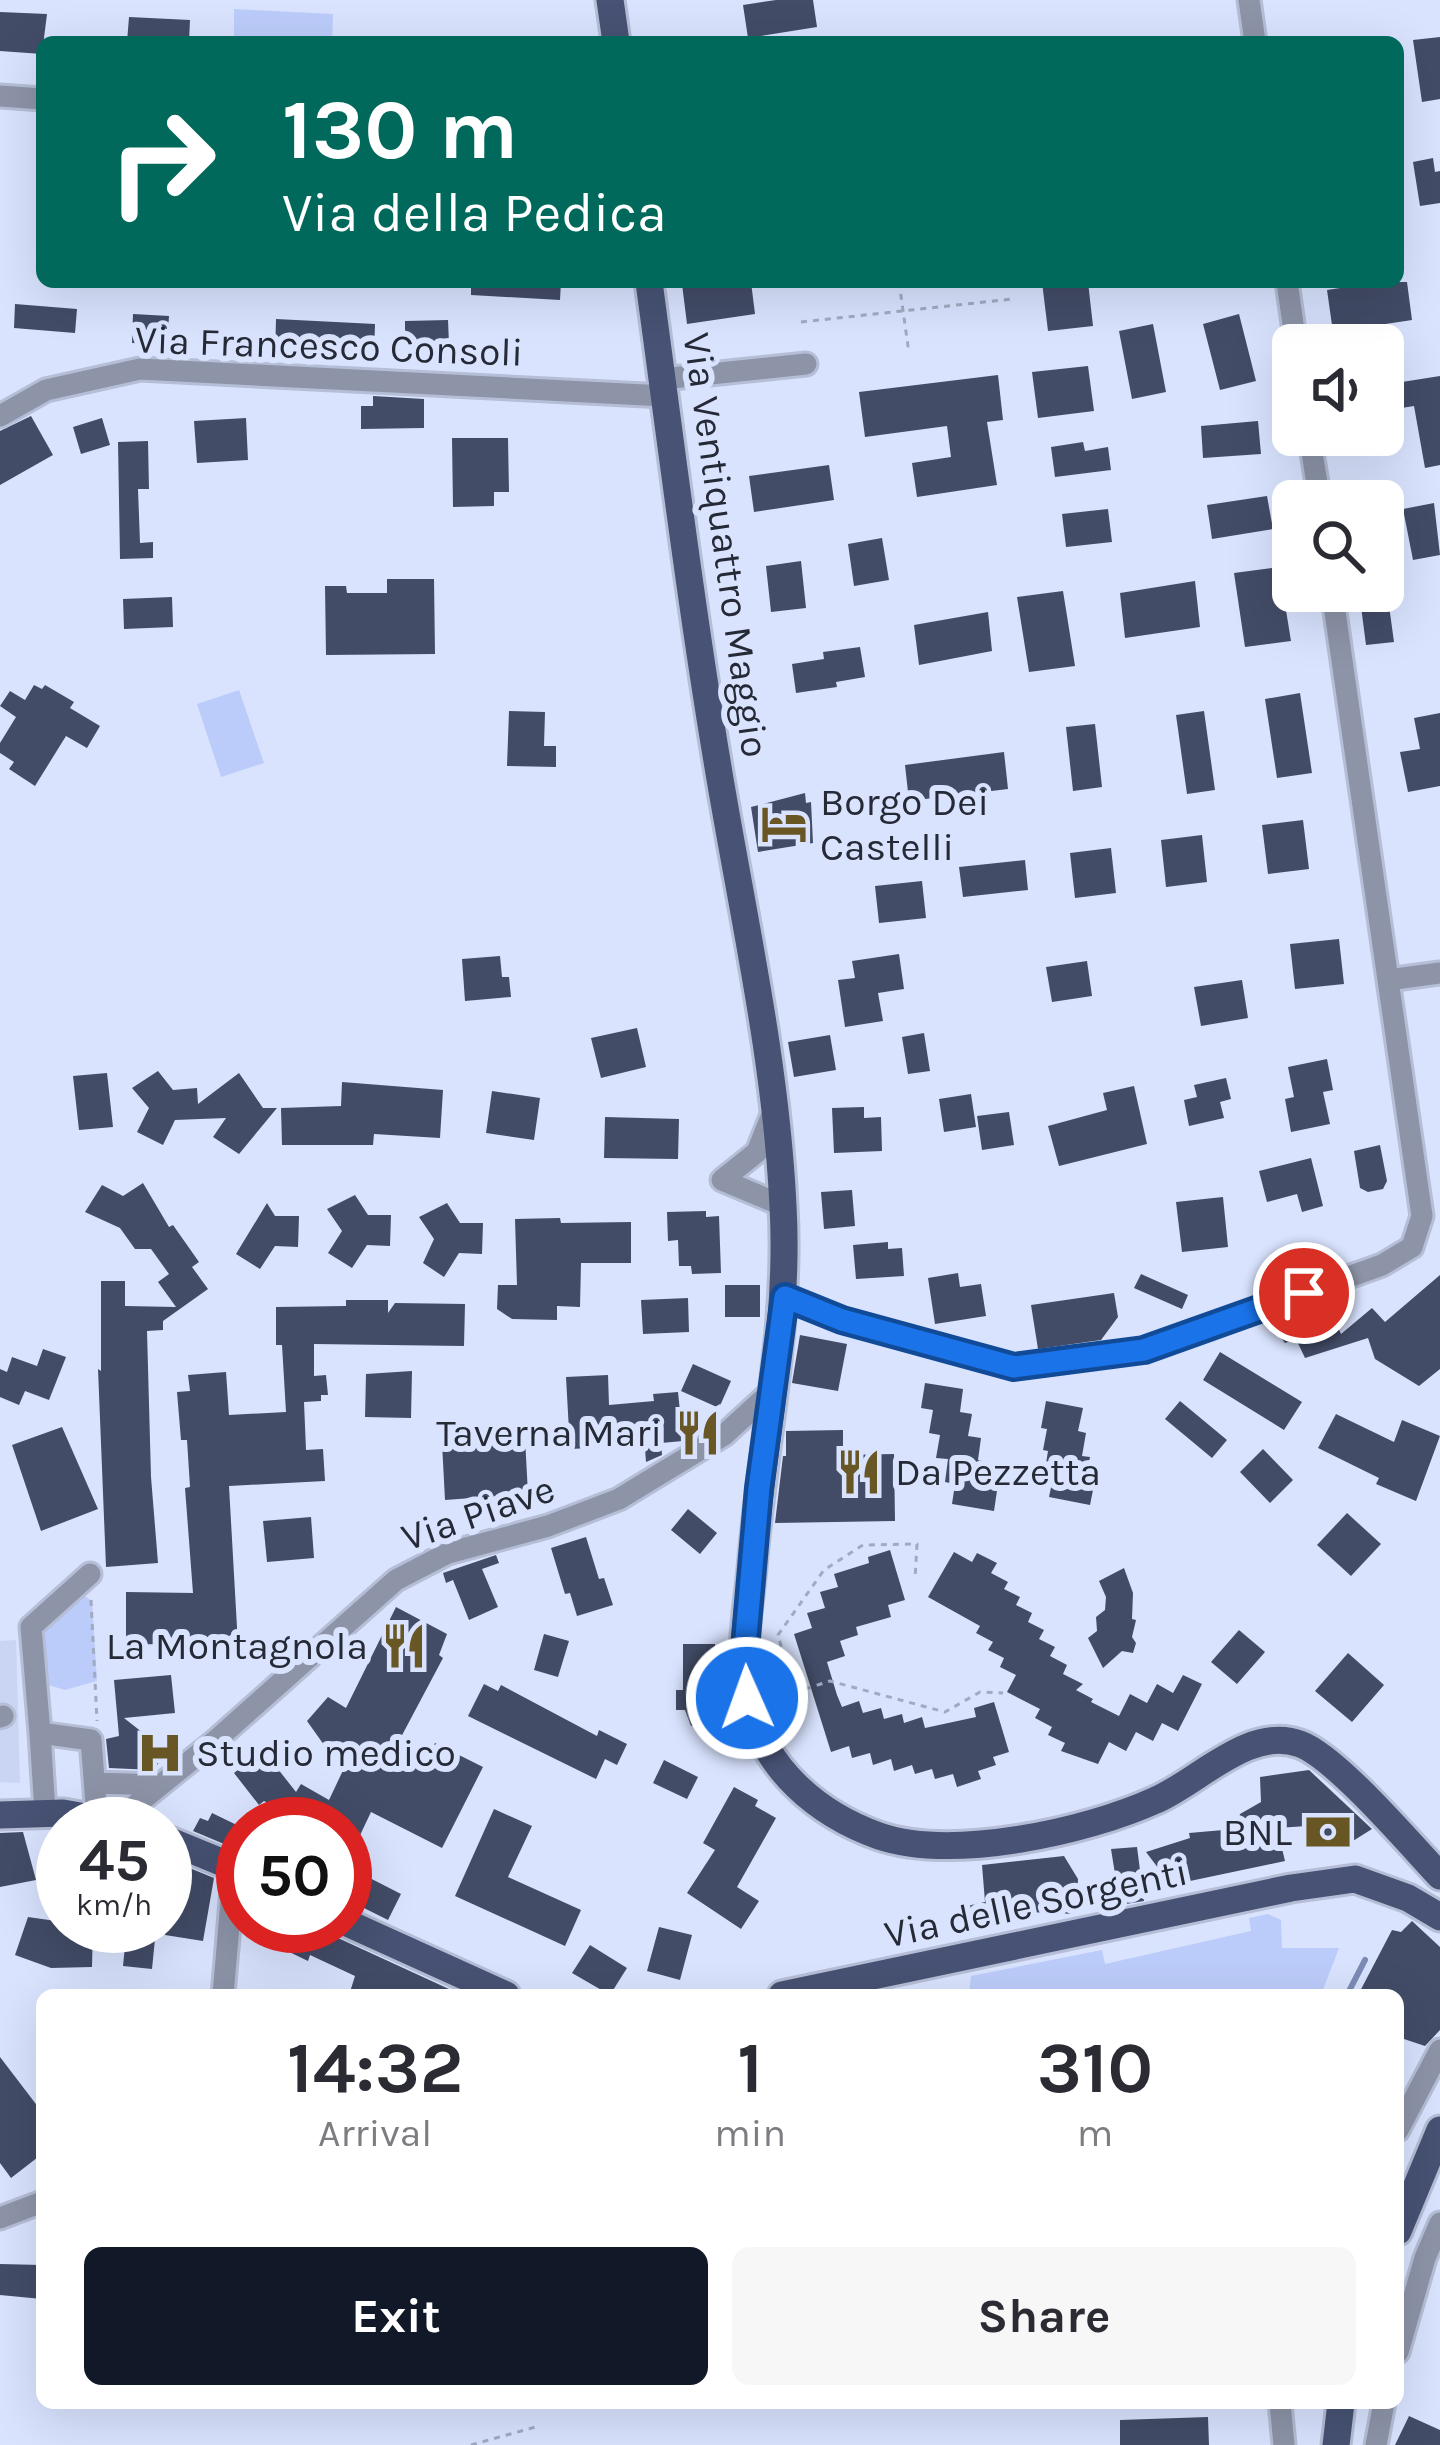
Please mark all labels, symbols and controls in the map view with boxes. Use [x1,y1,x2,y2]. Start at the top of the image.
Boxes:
text: 130 m [282,81,518,179]
icon: right [84,84,240,240]
text: Via della Pedica [282,181,667,245]
street label: Via Francesco Consoli [134,316,524,376]
map controls [1272,324,1404,612]
button: sound [1272,324,1404,456]
street label: Via Ventiquattro Maggio [673,330,779,760]
button: search [1272,480,1404,612]
place label: Borgo Dei Castelli [820,779,989,870]
hotel icon: Borgo Dei Castelli [759,799,809,849]
pin [1253,1242,1355,1344]
icon: arrive [1271,1260,1337,1326]
restaurant icon: Taverna Mari [673,1408,723,1458]
place label: Taverna Mari [436,1410,662,1456]
restaurant icon: Da Pezzetta [834,1447,884,1497]
place label: Da Pezzetta [895,1449,1101,1495]
street label: Via Piave [396,1465,560,1561]
restaurant icon: La Montagnola [379,1621,429,1671]
place label: La Montagnola [106,1623,368,1669]
position arrow [684,1635,810,1761]
hospital icon: Studio medico [135,1728,185,1778]
place label: Studio medico [196,1730,456,1776]
speed limit sign: 50 [216,1797,372,1953]
bank icon: BNL [1303,1807,1353,1857]
place label: BNL [1223,1809,1292,1855]
text: 45 [79,1825,149,1895]
street label: Via delle Sorgenti [880,1848,1192,1958]
text: km/h [76,1887,152,1923]
text: 14:32 [287,2026,463,2110]
text: 1 [737,2026,763,2110]
text: 310 [1037,2026,1153,2110]
text: Arrival [318,2110,432,2156]
text: min [714,2110,786,2156]
text: m [1077,2110,1113,2156]
button: Exit [84,2247,708,2385]
button: Share [732,2247,1356,2385]

